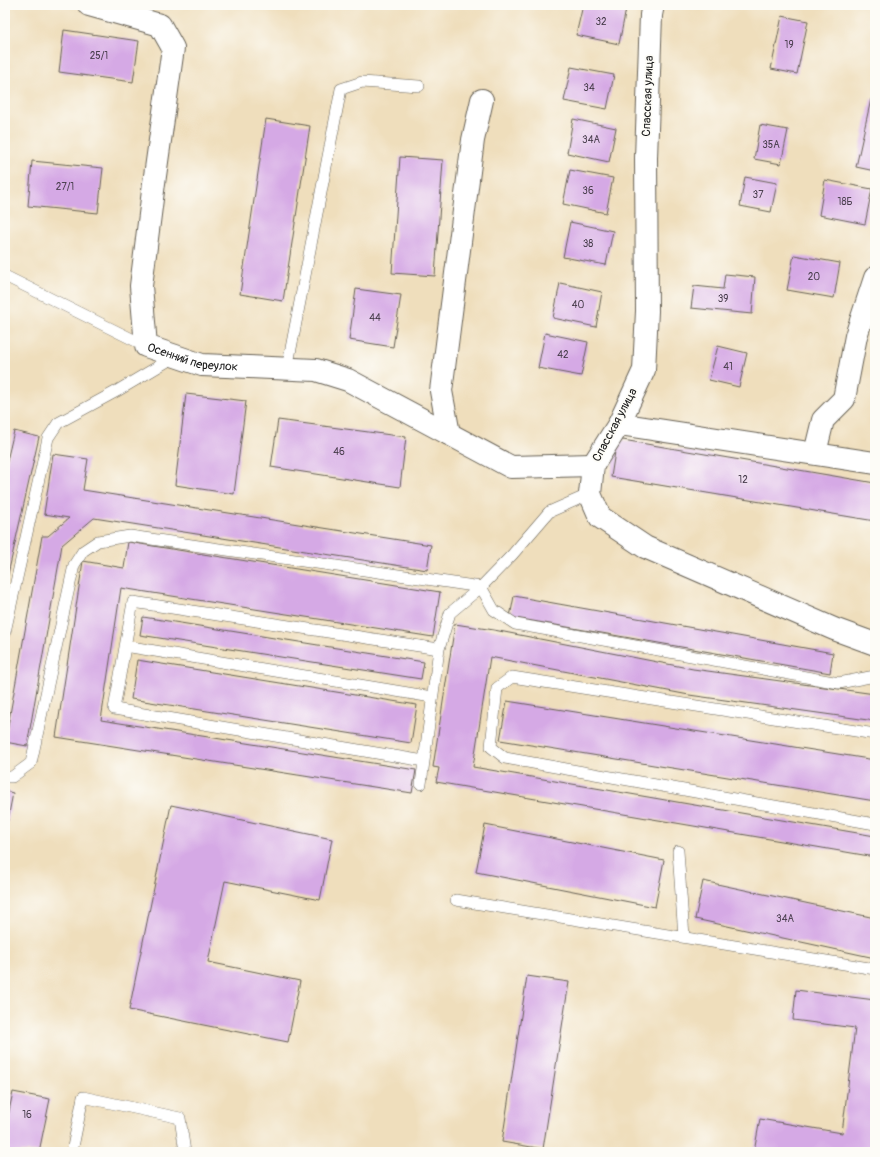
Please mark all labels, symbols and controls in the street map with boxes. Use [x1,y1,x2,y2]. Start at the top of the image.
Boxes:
house number: 32 [595,16,607,28]
house number: 19 [784,39,794,51]
house number: 25/1 [90,50,108,62]
street label: Спасская улица [639,55,657,137]
house number: 34 [583,82,595,94]
house number: 34А [582,134,600,146]
house number: 35А [762,139,780,151]
house number: 27/1 [56,181,74,193]
house number: 36 [582,185,594,197]
house number: 37 [753,189,764,201]
house number: 18Б [838,196,852,208]
house number: 38 [583,238,593,250]
house number: 20 [808,271,820,283]
house number: 39 [718,293,728,305]
house number: 40 [572,299,584,311]
house number: 44 [369,312,381,324]
street label: Осенний переулок [145,340,238,374]
house number: 42 [557,349,569,361]
house number: 41 [723,361,733,373]
street label: Спасская улица [589,385,641,464]
house number: 46 [333,446,345,458]
house number: 12 [738,474,748,486]
house number: 34А [776,913,794,925]
house number: 16 [22,1109,32,1121]

